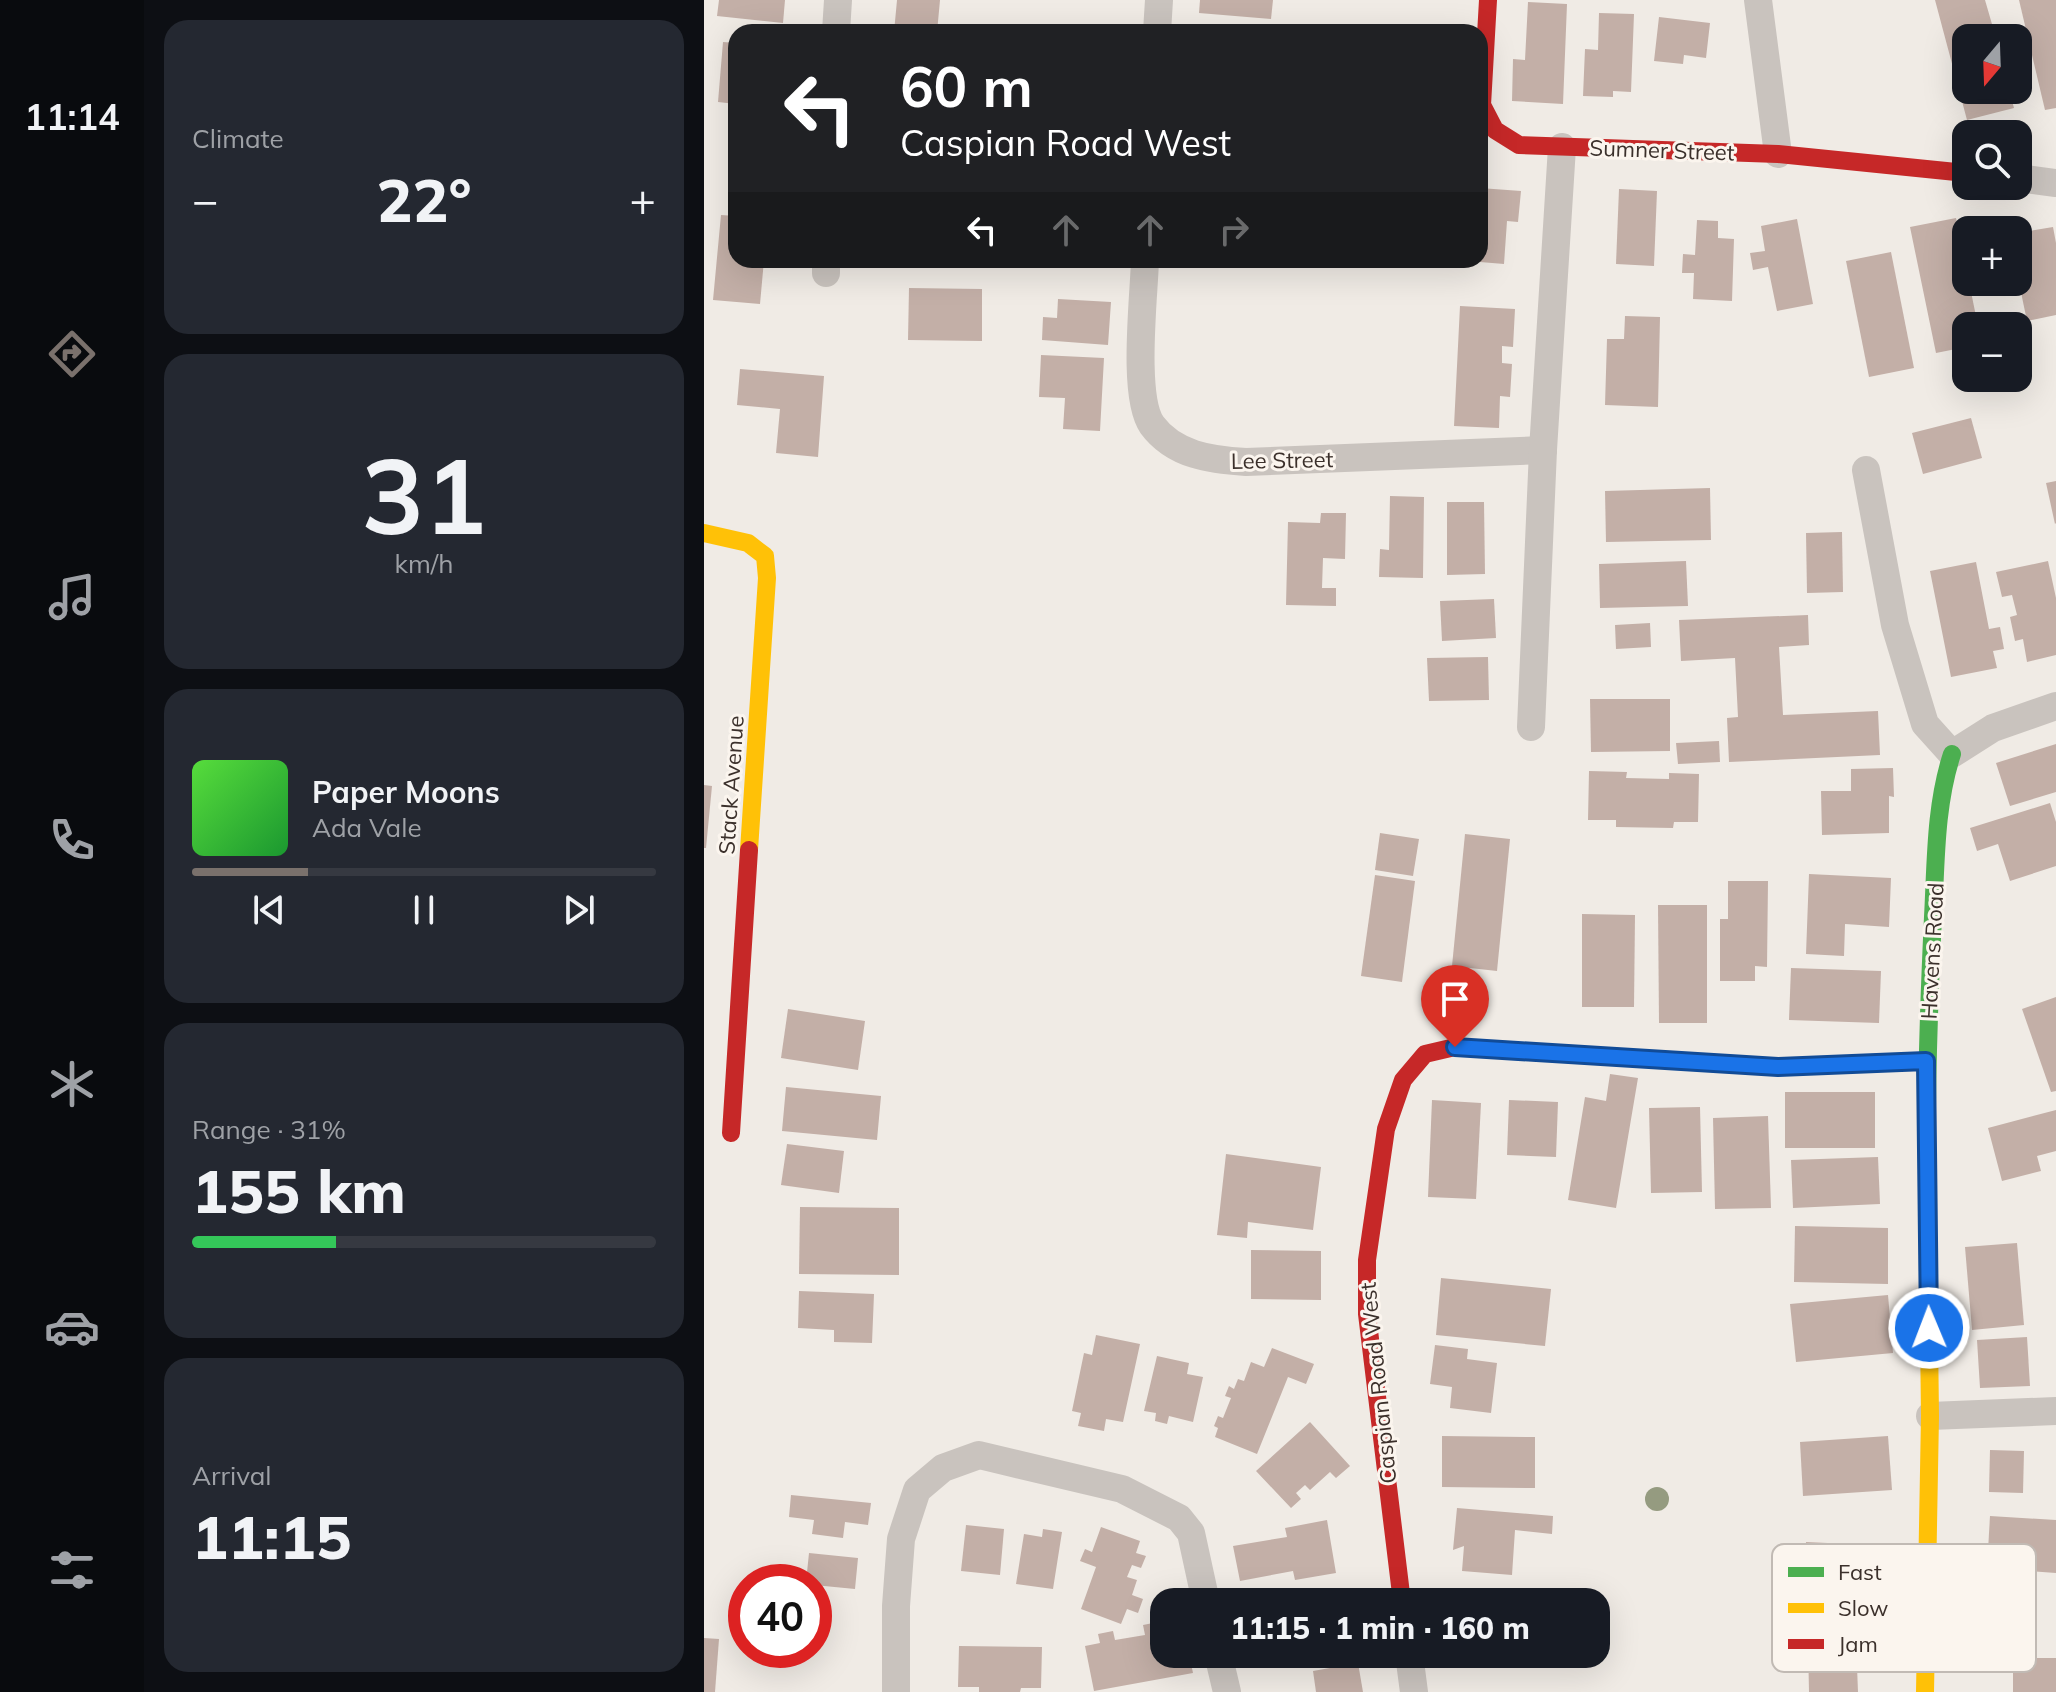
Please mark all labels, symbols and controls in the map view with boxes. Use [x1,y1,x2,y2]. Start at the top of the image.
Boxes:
north arrow [1952,24,2032,104]
map controls [1952,24,2032,392]
text: 60 m [900,51,1033,121]
icon: left [768,56,872,160]
text: 11:14 [24,94,120,139]
text: Caspian Road West [900,120,1231,165]
button: search [1952,120,2032,200]
text: Climate [192,122,284,155]
street label: Sumner Street [1589,133,1735,167]
text: 22° [376,162,472,237]
text: − [192,172,218,227]
text: + [630,172,656,227]
icon: left [960,208,1004,252]
icon: ahead [1044,208,1088,252]
icon: ahead [1128,208,1172,252]
icon: right [1212,208,1256,252]
button: + [1952,216,2032,296]
button: − [1952,312,2032,392]
icon: directions [44,326,100,382]
text: 31 [362,429,486,560]
street label: Lee Street [1231,445,1334,475]
text: km/h [395,547,453,580]
icon: music [44,569,100,625]
street label: Stack Avenue [712,715,750,855]
text: Paper Moons [312,773,500,811]
text: Ada Vale [312,811,422,844]
icon: phone [44,812,100,868]
street label: Havens Road [1914,882,1950,1020]
icon: previous [247,888,291,932]
icon: pause [402,888,446,932]
icon: next [557,888,601,932]
pin [1421,965,1489,1047]
icon: arrive [1433,977,1477,1021]
icon: climate [44,1056,100,1112]
text: Range · 31% [192,1113,346,1146]
text: 155 km [192,1153,406,1228]
street label: Caspian Road West [1353,1281,1403,1485]
position arrow [1887,1286,1971,1370]
icon: car [44,1299,100,1355]
text: Arrival [192,1459,272,1492]
text: 11:15 [192,1499,352,1574]
icon: filters [44,1542,100,1598]
legend [1772,1544,2036,1672]
text: Fast [1838,1558,1882,1586]
speed limit sign: 40 [728,1564,832,1668]
text: Slow [1838,1594,1888,1622]
text: 11:15 · 1 min · 160 m [1230,1609,1530,1647]
text: Jam [1838,1630,1878,1658]

